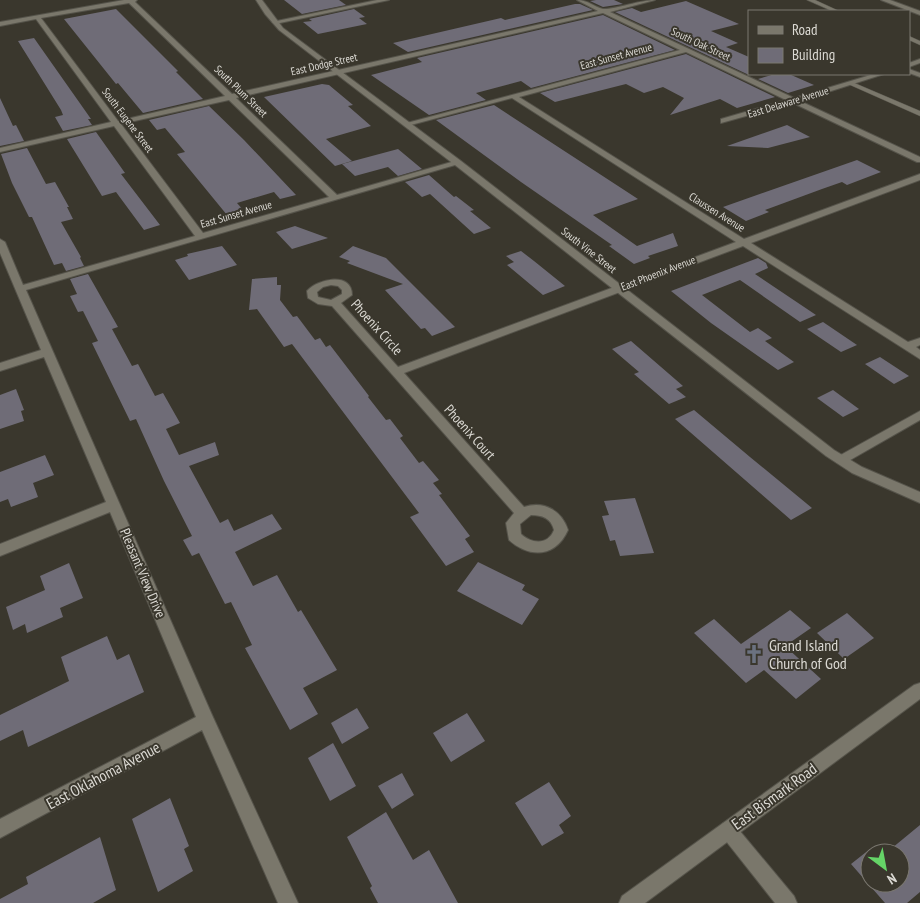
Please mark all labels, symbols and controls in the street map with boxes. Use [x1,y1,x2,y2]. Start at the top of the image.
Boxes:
legend [748,10,910,75]
text: Road [792,20,818,39]
street label: South Oak Street [669,24,733,64]
street label: East Sunset Avenue [579,40,654,72]
text: Building [792,45,835,64]
street label: East Dodge Street [289,50,359,78]
street label: South Plum Street [211,62,271,120]
street label: East Delaware Avenue [746,83,831,121]
street label: South Eugene Street [99,85,157,155]
street label: Claussen Avenue [686,189,748,235]
street label: East Sunset Avenue [199,197,274,231]
street label: South Vine Street [559,224,619,276]
street label: East Phoenix Avenue [619,252,698,294]
street label: Phoenix Circle [347,295,407,359]
street label: Phoenix Court [441,401,500,463]
street label: Pleasant View Drive [116,526,170,621]
place label: Grand Island Church of God [769,635,847,673]
church icon: Grand Island Church of God [743,643,765,665]
street label: East Oklahoma Avenue [43,737,163,813]
street label: East Bismark Road [727,758,821,834]
north arrow [860,843,910,893]
text: N [884,869,900,889]

